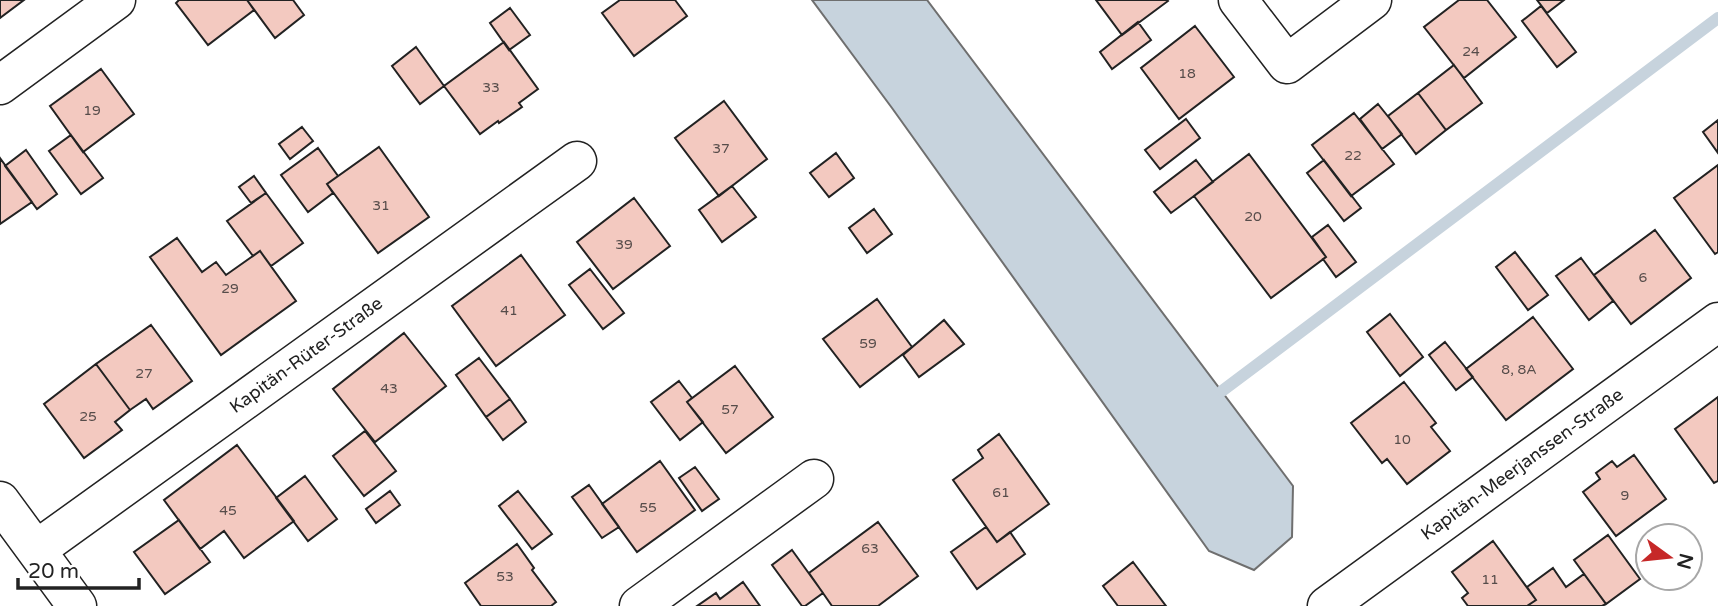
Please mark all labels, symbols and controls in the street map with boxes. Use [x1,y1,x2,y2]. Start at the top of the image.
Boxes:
house number: 24 [1462,43,1480,60]
house number: 18 [1178,65,1196,82]
house number: 33 [482,79,500,96]
house number: 19 [83,102,101,119]
house number: 37 [712,140,730,157]
house number: 22 [1344,147,1362,164]
house number: 31 [372,197,390,214]
house number: 20 [1244,208,1262,225]
house number: 39 [615,236,633,253]
house number: 6 [1639,269,1648,286]
house number: 29 [221,280,239,297]
street label: Kapitän-Rüter-Straße [225,292,387,418]
house number: 41 [500,302,518,319]
house number: 59 [859,335,877,352]
house number: 8, 8A [1501,361,1537,378]
house number: 27 [135,365,153,382]
house number: 43 [380,380,398,397]
street label: Kapitän-Meerjanssen-Straße [1417,383,1627,545]
house number: 57 [721,401,739,418]
house number: 25 [79,408,97,425]
house number: 10 [1393,431,1411,448]
house number: 61 [992,484,1010,501]
house number: 9 [1621,487,1629,504]
house number: 55 [639,499,657,516]
house number: 45 [219,502,237,519]
north arrow [1634,522,1704,592]
house number: 63 [861,540,879,557]
scale bar [18,546,138,590]
text: N [1672,551,1697,571]
text: 20 m [28,559,79,584]
house number: 53 [496,568,514,585]
house number: 11 [1481,571,1499,588]

